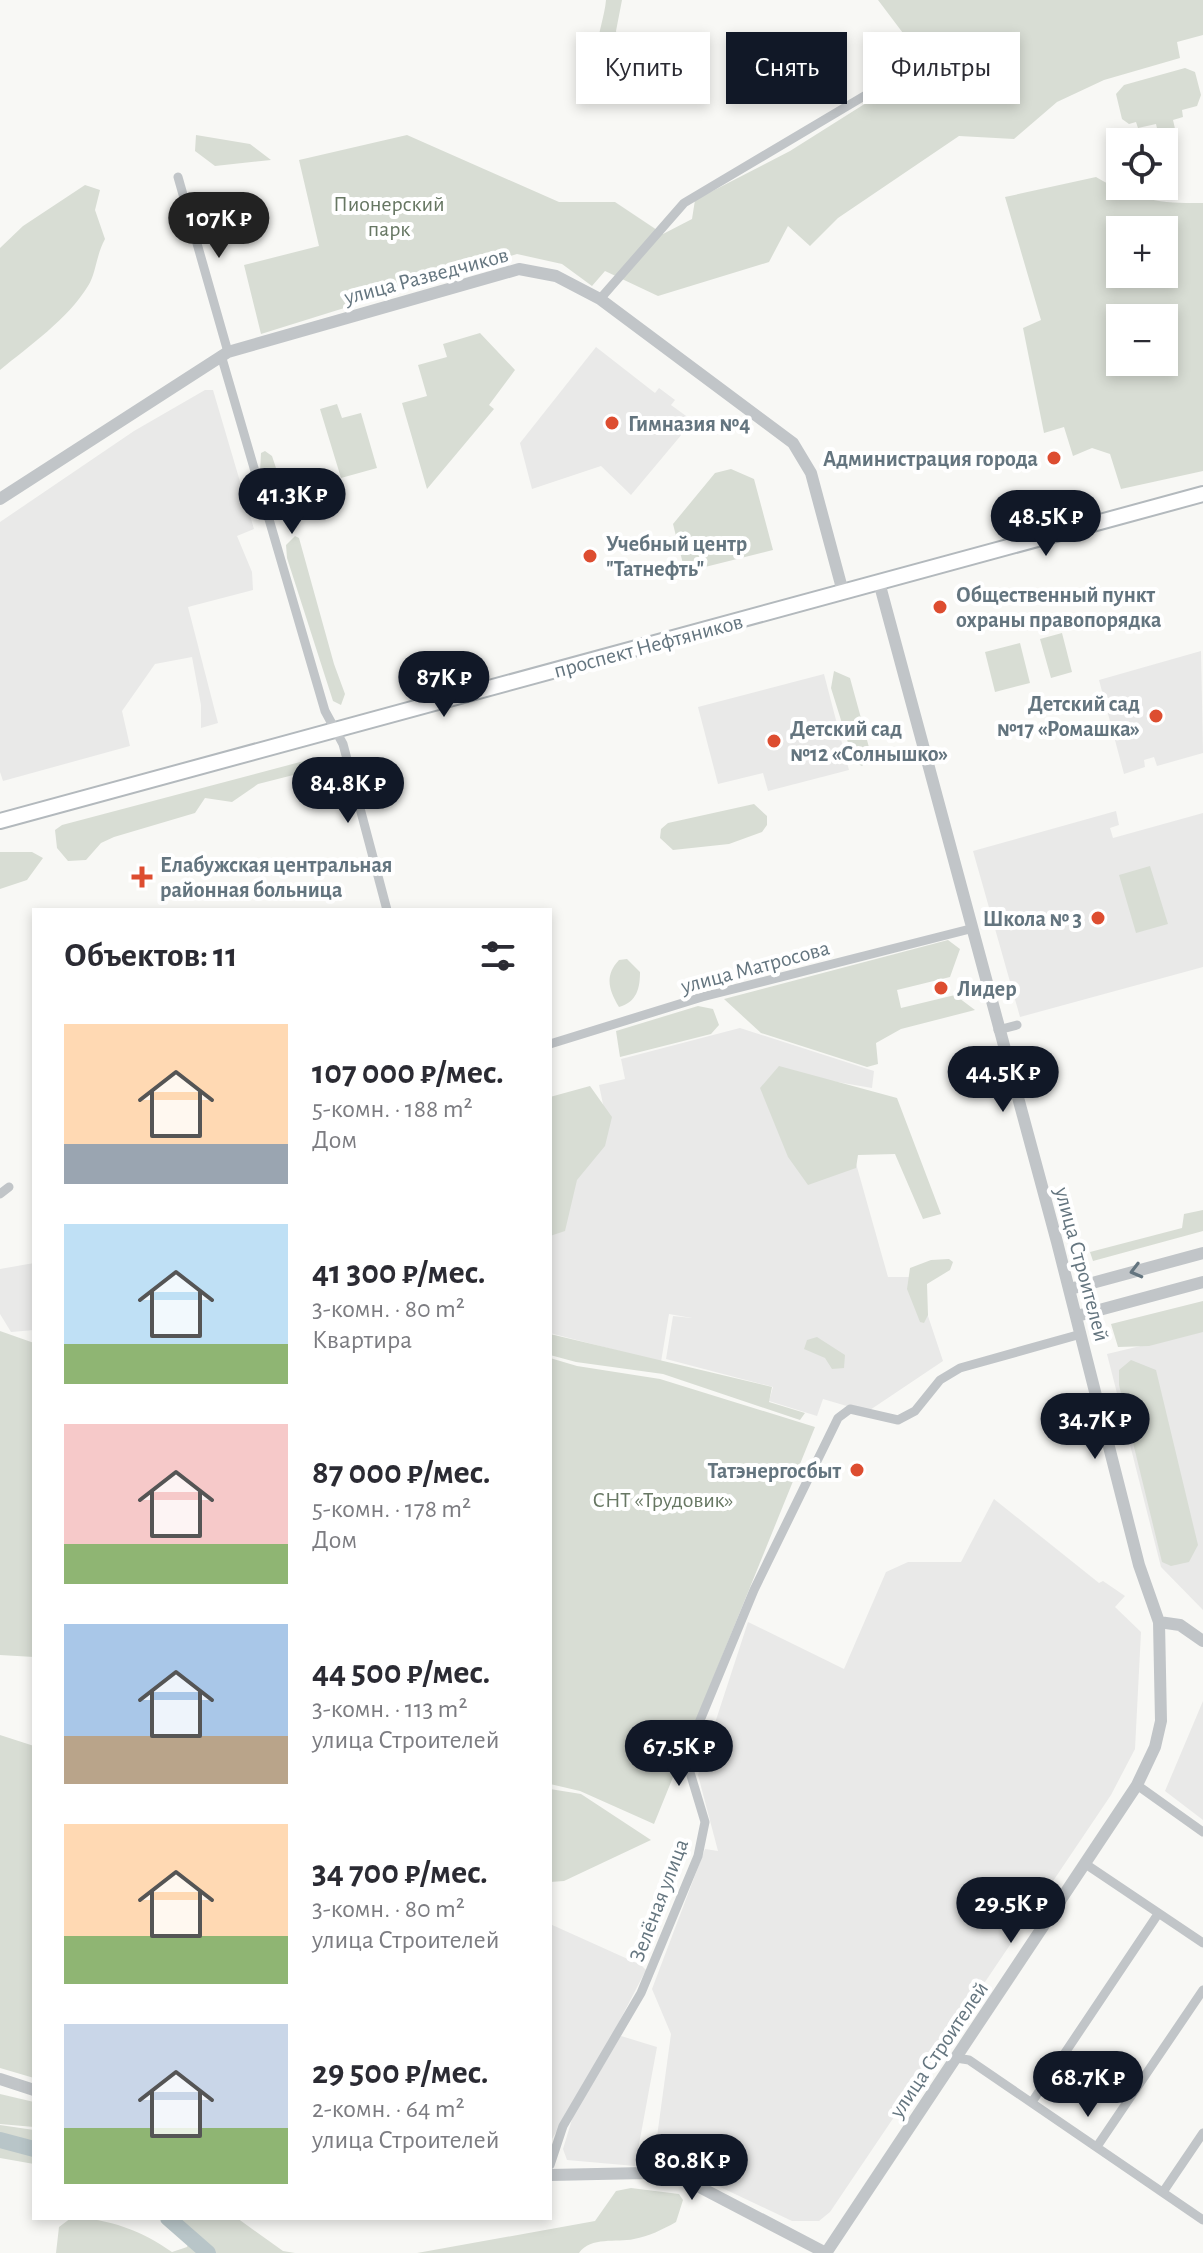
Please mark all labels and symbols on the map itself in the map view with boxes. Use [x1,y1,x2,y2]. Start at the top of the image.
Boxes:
pin: 107K ₽ [154,192,284,260]
park label: Пионерский парк [333,193,445,240]
street label: улица Разведчиков [341,243,511,309]
place label: Гимназия №4 [628,413,750,435]
marker: Гимназия №4 [603,414,621,432]
place label: Администрация города [823,448,1038,470]
marker: Администрация города [1045,449,1063,467]
pin: 41.3K ₽ [218,468,366,536]
pin: 48.5K ₽ [972,490,1120,558]
place label: Учебный центр "Татнефть" [606,533,747,580]
marker: Учебный центр "Татнефть" [581,547,599,565]
place label: Общественный пункт охраны правопорядка [956,584,1161,631]
marker: Общественный пункт охраны правопорядка [931,598,949,616]
street label: проспект Нефтяников [551,610,745,682]
pin: 87K ₽ [388,651,500,719]
place label: Детский сад №17 «Ромашка» [997,693,1140,740]
marker: Детский сад №17 «Ромашка» [1147,707,1165,725]
place label: Детский сад №12 «Солнышко» [790,718,948,765]
marker: Детский сад №12 «Солнышко» [765,732,783,750]
pin: 84.8K ₽ [274,757,422,825]
place label: Елабужская центральная районная больница [160,854,392,901]
marker: Елабужская центральная районная больница [131,866,153,888]
place label: Школа № 3 [983,908,1082,930]
marker: Школа № 3 [1089,909,1107,927]
street label: улица Матросова [678,937,832,998]
place label: Лидер [957,978,1017,1000]
marker: Лидер [932,979,950,997]
pin: 44.5K ₽ [929,1046,1077,1114]
street label: улица Строителей [1051,1184,1113,1344]
one-way arrow [1130,1262,1144,1279]
pin: 34.7K ₽ [1021,1393,1169,1461]
place label: Татэнергосбыт [707,1460,841,1482]
marker: Татэнергосбыт [848,1461,866,1479]
park label: СНТ «Трудовик» [593,1489,733,1511]
pin: 67.5K ₽ [605,1720,753,1788]
street label: Зелёная улица [625,1836,692,1965]
pin: 29.5K ₽ [937,1877,1085,1945]
street label: улица Строителей [885,1978,992,2122]
pin: 68.7K ₽ [1014,2051,1162,2119]
pin: 80.8K ₽ [618,2134,766,2202]

